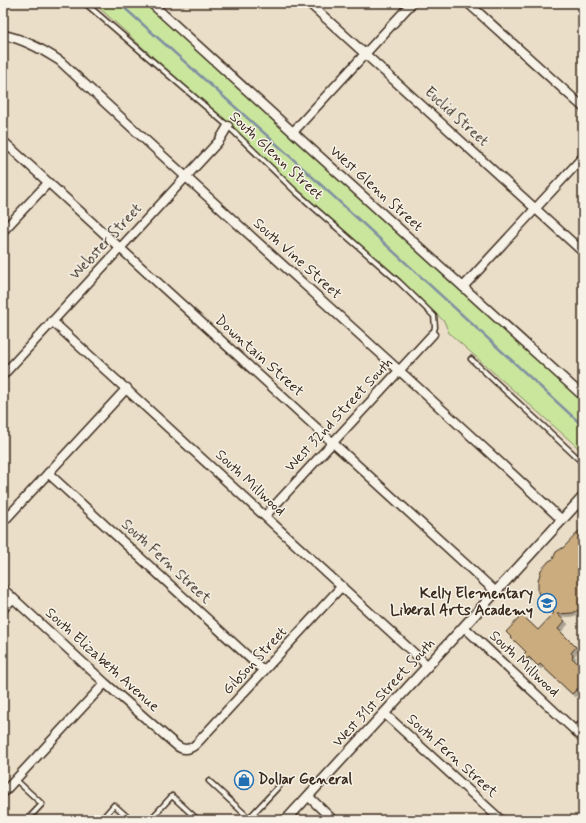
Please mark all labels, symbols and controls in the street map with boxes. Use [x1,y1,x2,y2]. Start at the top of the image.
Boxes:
street label: Euclid Street [420,83,493,151]
street label: South Glenn Street [225,107,327,205]
street label: West Glenn Street [325,142,427,237]
street label: Webster Street [65,199,147,285]
street label: South Vine Street [248,214,346,304]
street label: Downtain Street [210,311,308,401]
street label: West 32nd Street South [281,353,397,477]
street label: South Millwood [211,445,289,521]
street label: South Fern Street [117,515,216,609]
place label: Kelly Elementary Liberal Arts Academy [390,584,533,621]
school or university icon: Kelly Elementary Liberal Arts Academy [536,592,558,614]
street label: South Elizabeth Avenue [41,603,163,717]
street label: Gibson Street [218,622,292,699]
street label: South Millwood [485,626,563,702]
street label: West 31st Street South [328,634,440,752]
street label: South Fern Street [402,710,502,802]
shop icon: Dollar General [233,769,255,791]
place label: Dollar General [258,770,352,790]

